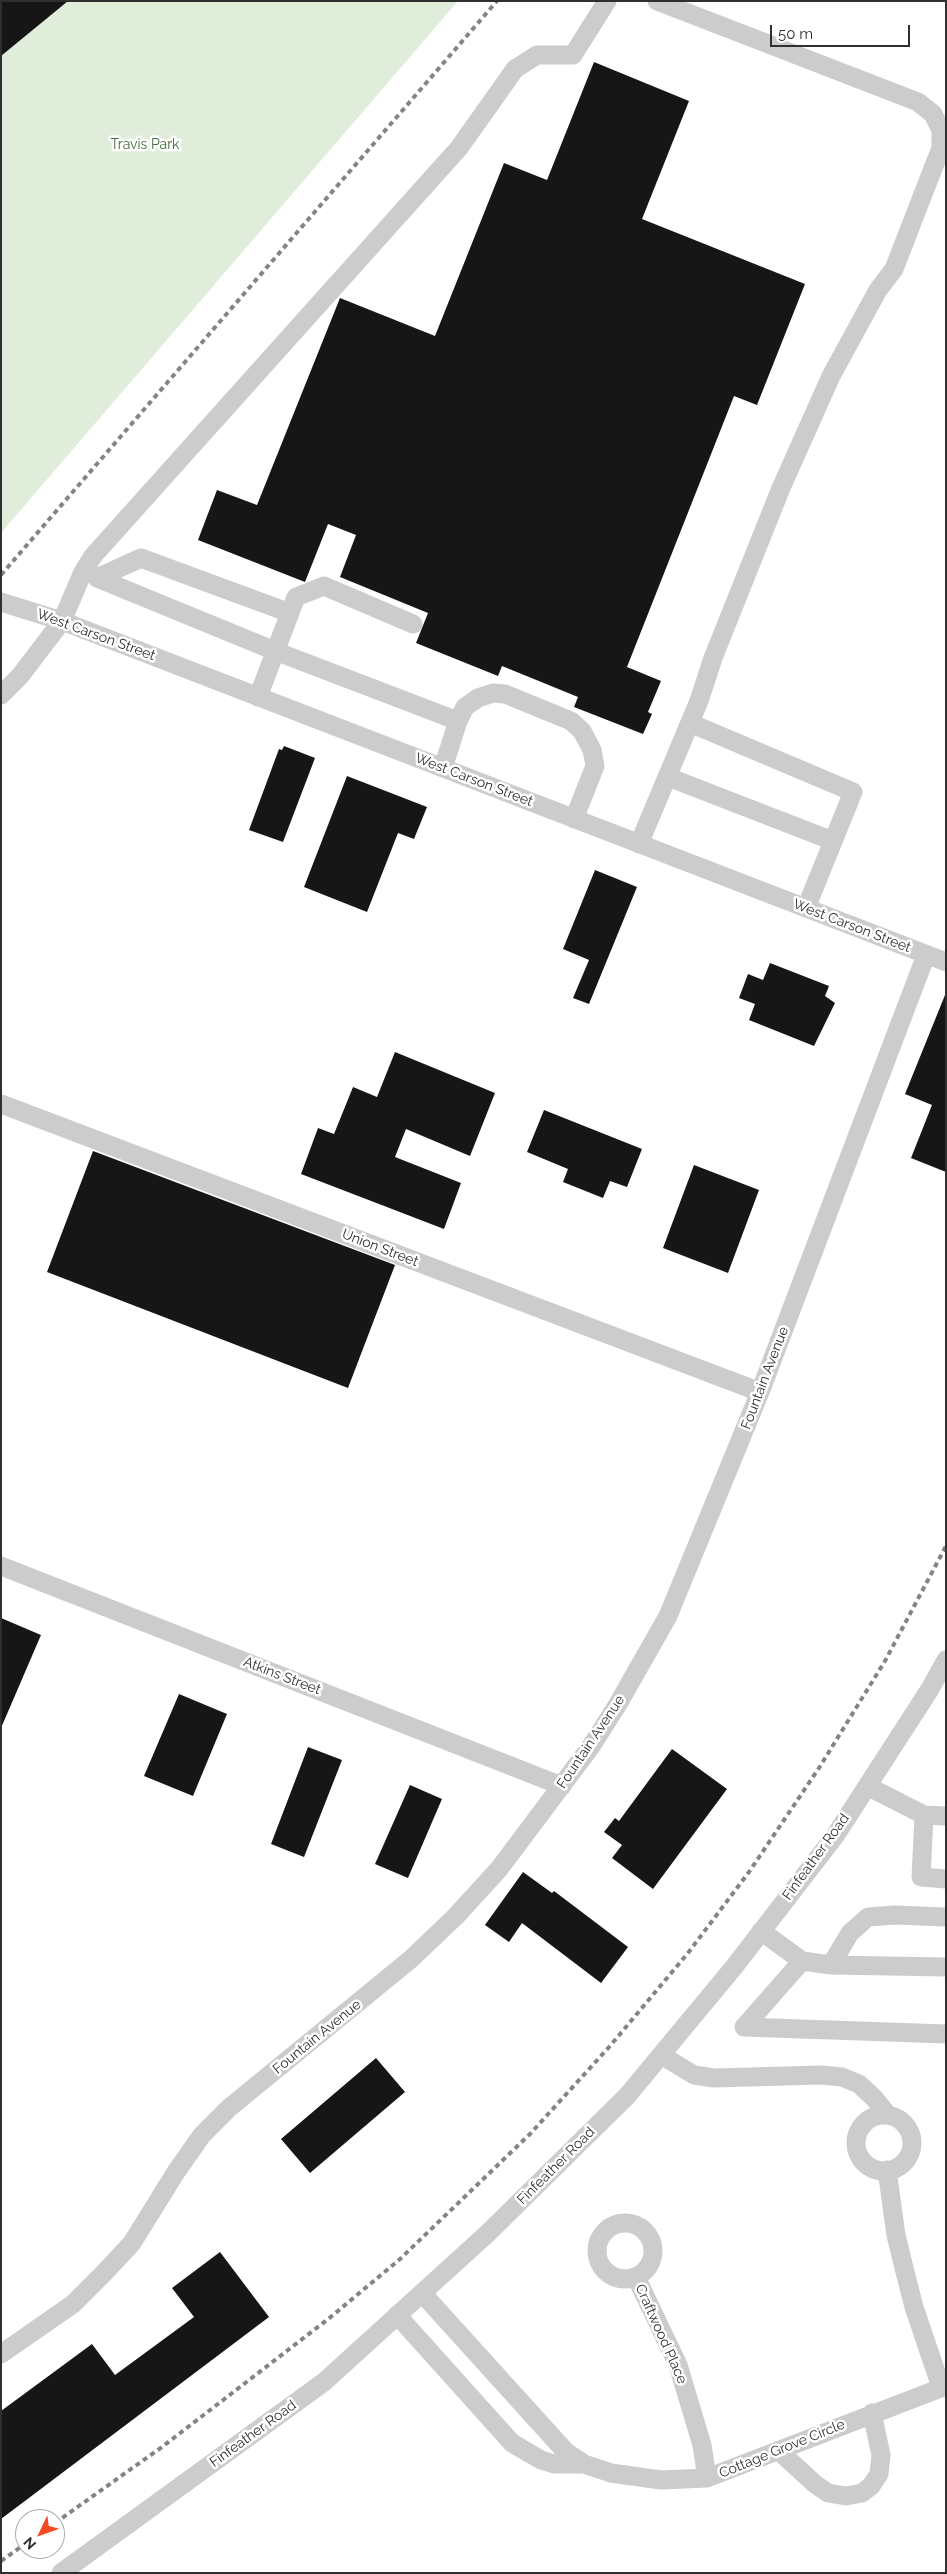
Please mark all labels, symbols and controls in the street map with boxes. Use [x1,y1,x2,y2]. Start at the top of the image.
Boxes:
scale bar [772,15,912,47]
text: 50 m [778,25,813,43]
park label: Travis Park [110,137,180,153]
street label: West Carson Street [35,606,157,664]
street label: West Carson Street [413,750,535,810]
street label: West Carson Street [791,896,913,956]
street label: Union Street [339,1226,421,1270]
street label: Fountain Avenue [738,1324,792,1432]
street label: Atkins Street [241,1654,323,1698]
street label: Fountain Avenue [554,1692,628,1792]
street label: Finfeather Road [779,1811,853,1903]
street label: Fountain Avenue [269,1996,365,2078]
street label: Finfeather Road [514,2124,598,2208]
street label: Craftwood Place [631,2282,691,2386]
street label: Finfeather Road [207,2397,299,2471]
street label: Cottage Grove Circle [717,2416,847,2482]
north arrow [15,2509,65,2559]
text: N [20,2534,39,2553]

